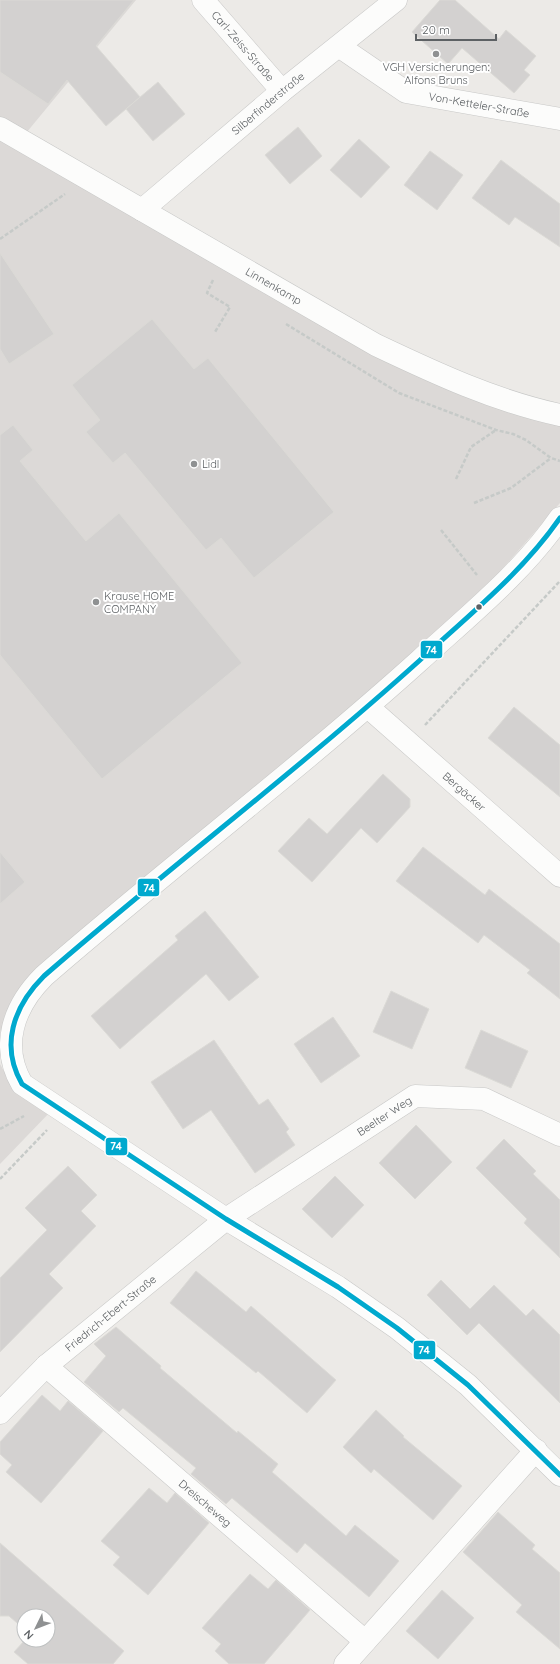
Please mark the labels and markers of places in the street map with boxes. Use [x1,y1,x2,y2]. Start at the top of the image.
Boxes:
marker: VGH Versicherungen: Alfons Bruns [431,49,441,59]
place label: VGH Versicherungen: Alfons Bruns [382,60,490,87]
place label: Lidl [202,457,219,471]
marker: Lidl [189,459,199,469]
place label: Krause HOME COMPANY [104,589,174,616]
marker: Krause HOME COMPANY [91,597,101,607]
unlabelled marker [474,602,484,612]

